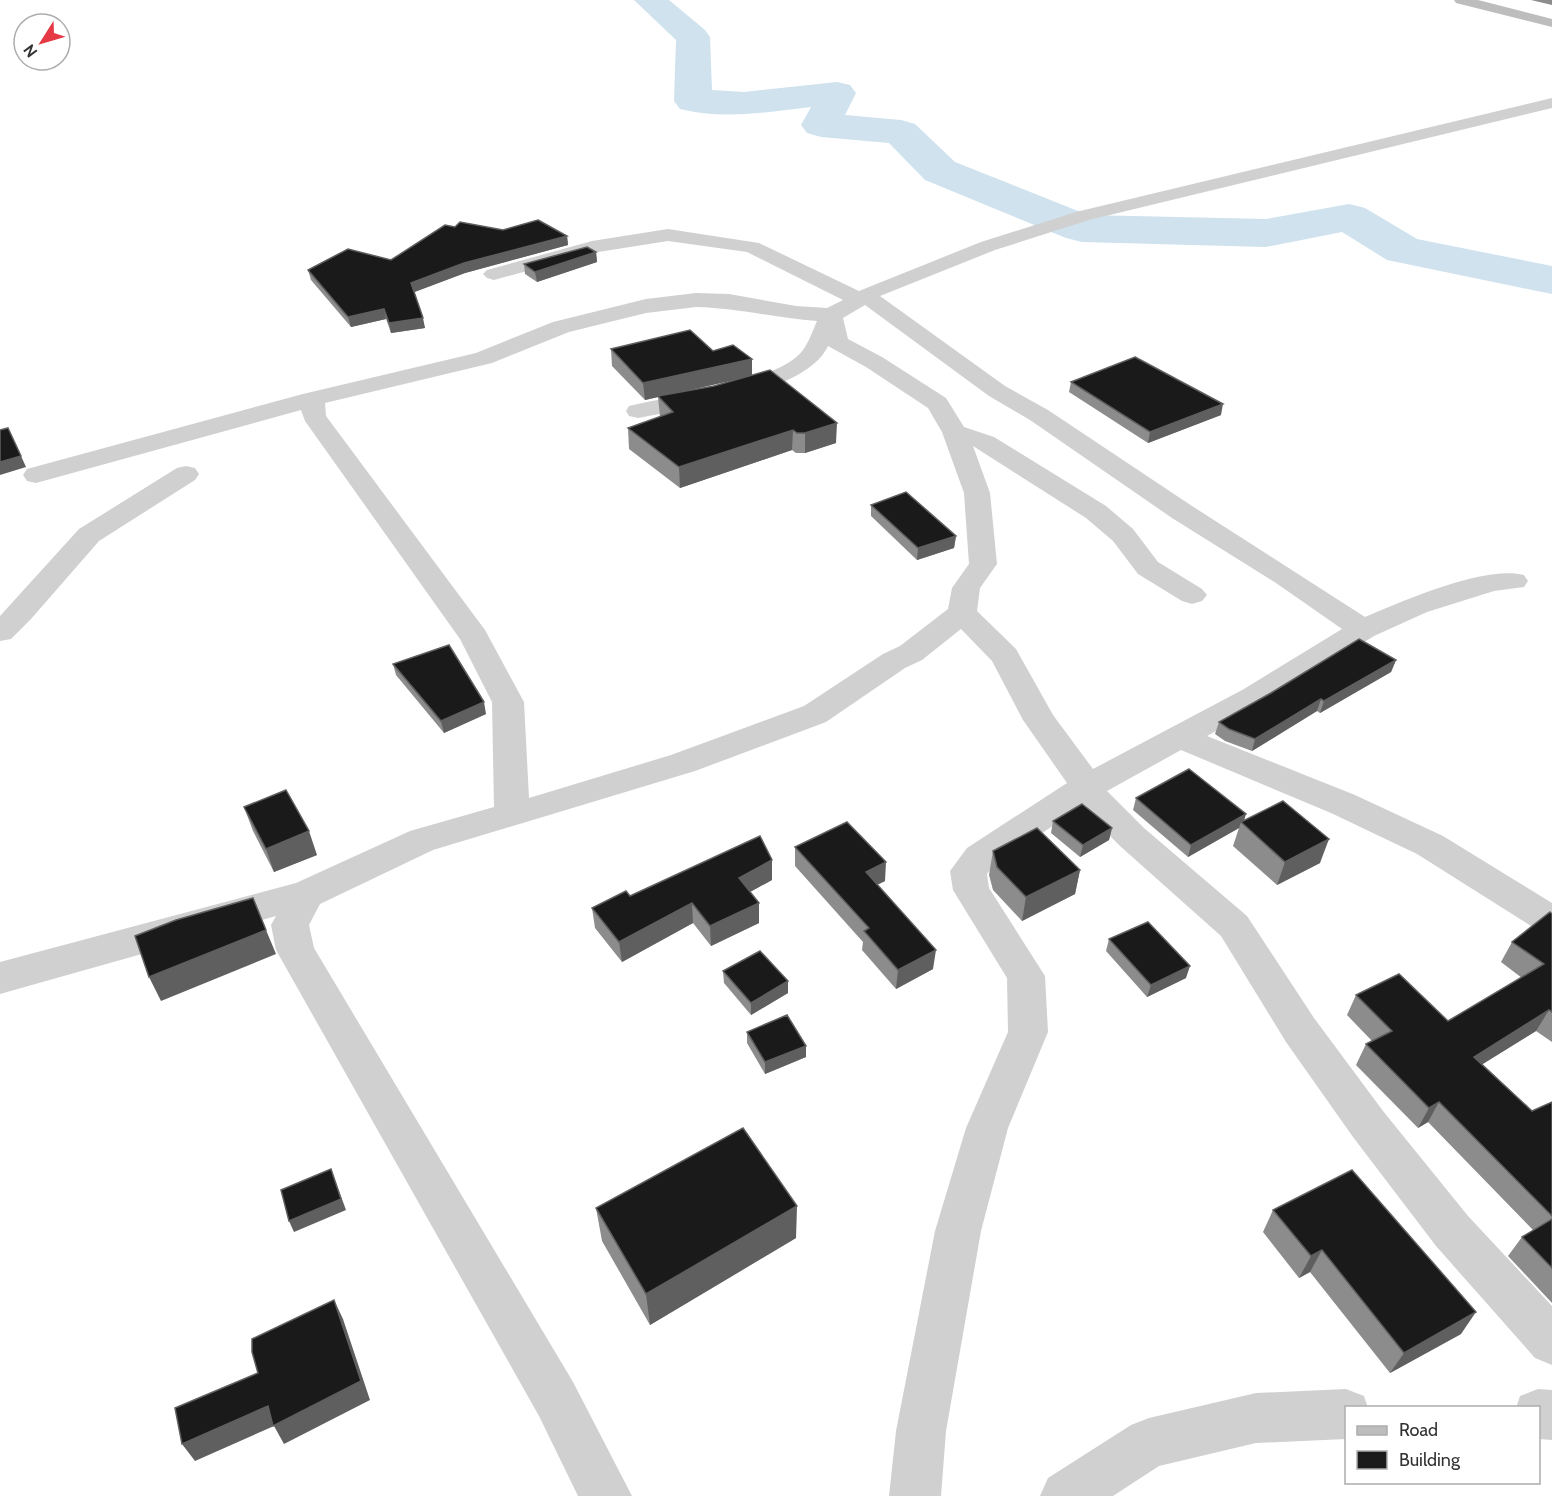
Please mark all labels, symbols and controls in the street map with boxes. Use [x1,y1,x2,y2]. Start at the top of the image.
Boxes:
north arrow [12,12,72,72]
text: N [19,40,41,61]
legend [1345,1406,1540,1484]
text: Road [1399,1419,1438,1441]
text: Building [1399,1449,1461,1471]

